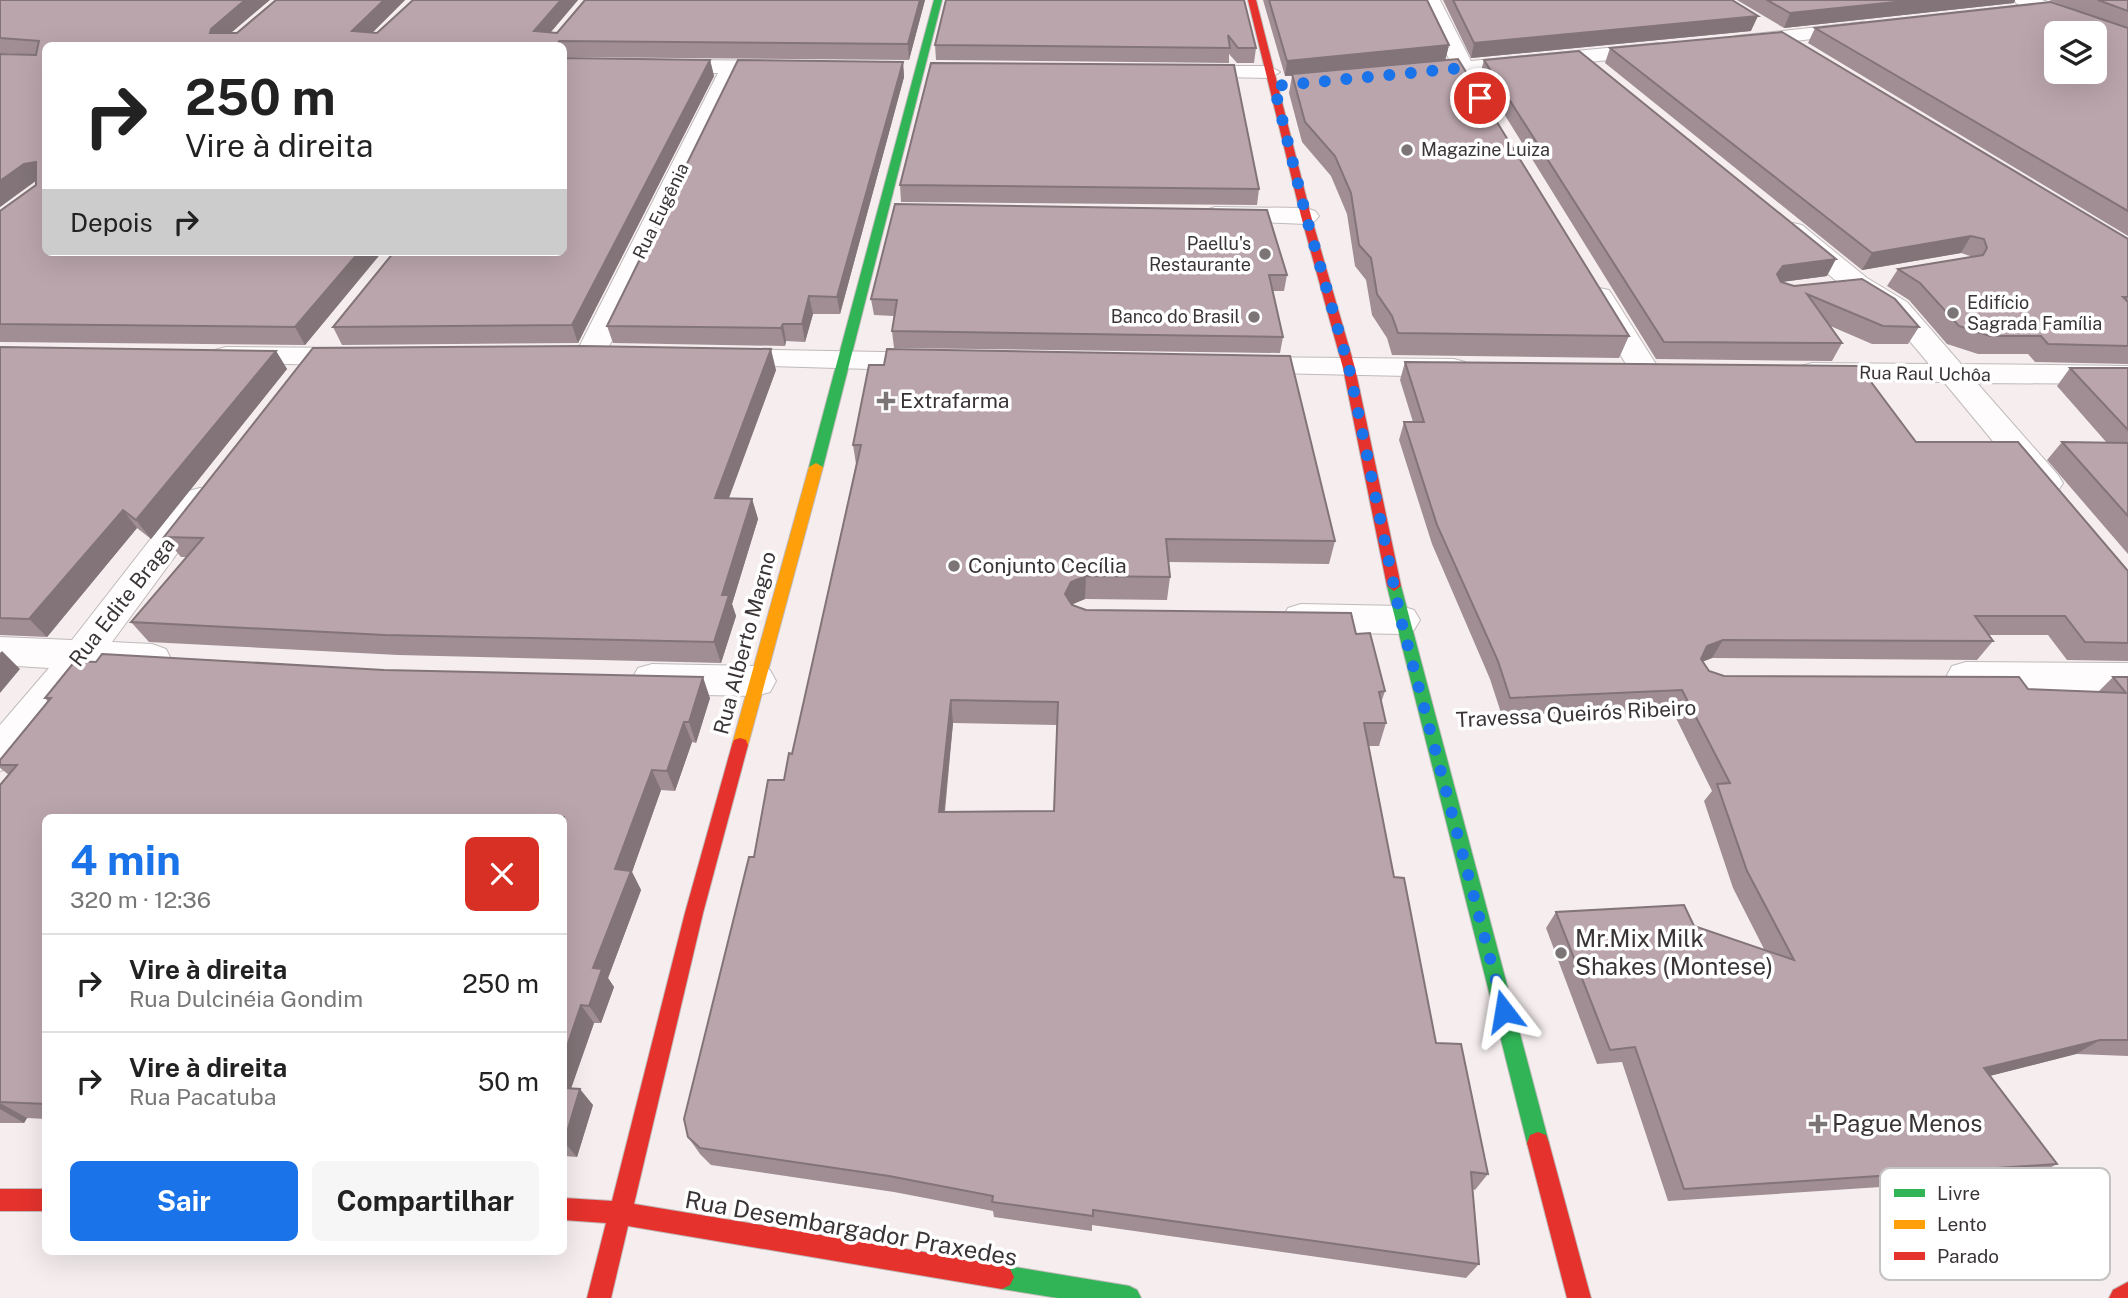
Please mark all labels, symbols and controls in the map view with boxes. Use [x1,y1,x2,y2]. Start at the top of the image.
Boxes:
map controls [2044,21,2107,84]
button: layers [2044,21,2107,84]
text: 250 m [185,68,336,126]
pin [1450,68,1510,128]
icon: right [70,70,161,161]
icon: arrive [1461,79,1499,117]
text: Vire à direita [185,127,373,164]
place label: Magazine Luiza [1421,139,1550,160]
marker: Magazine Luiza [1399,142,1415,158]
street label: Rua Eugênia [628,159,693,262]
icon: right [167,203,205,241]
text: Depois [70,207,153,238]
place label: Paellu's Restaurante [1149,233,1251,275]
marker: Paellu's Restaurante [1257,246,1273,262]
place label: Edifício Sagrada Família [1967,292,2102,334]
marker: Edifício Sagrada Família [1945,305,1961,321]
place label: Banco do Brasil [1111,306,1240,327]
marker: Banco do Brasil [1246,309,1262,325]
street label: Rua Raul Uchôa [1859,362,1991,385]
place label: Extrafarma [900,388,1009,413]
marker: Extrafarma [878,393,894,409]
street label: Rua Edite Braga [64,532,180,671]
street label: Rua Alberto Magno [708,549,781,737]
place label: Conjunto Cecília [968,553,1127,578]
marker: Conjunto Cecília [946,558,962,574]
street label: Travessa Queirós Ribeiro [1455,695,1697,732]
text: 4 min [70,835,181,884]
button: close [465,837,539,911]
text: 320 m · 12:36 [70,886,211,913]
place label: Mr.Mix Milk Shakes (Montese) [1575,924,1773,980]
marker: Mr.Mix Milk Shakes (Montese) [1553,945,1569,961]
text: Vire à direita [129,954,287,985]
icon: right [70,964,108,1002]
text: 250 m [462,968,539,999]
position arrow [1467,974,1541,1048]
text: Rua Dulcinéia Gondim [129,985,363,1012]
text: Vire à direita [129,1052,287,1083]
icon: right [70,1062,108,1100]
text: 50 m [478,1066,539,1097]
text: Rua Pacatuba [129,1083,276,1110]
place label: Pague Menos [1832,1109,1982,1137]
marker: Pague Menos [1810,1116,1826,1132]
button: Sair [70,1161,298,1241]
button: Compartilhar [312,1161,539,1241]
legend [1880,1168,2110,1280]
text: Livre [1937,1182,1980,1204]
street label: Rua Desembargador Praxedes [683,1185,1020,1271]
text: Lento [1937,1213,1987,1235]
text: Parado [1937,1245,1999,1267]

